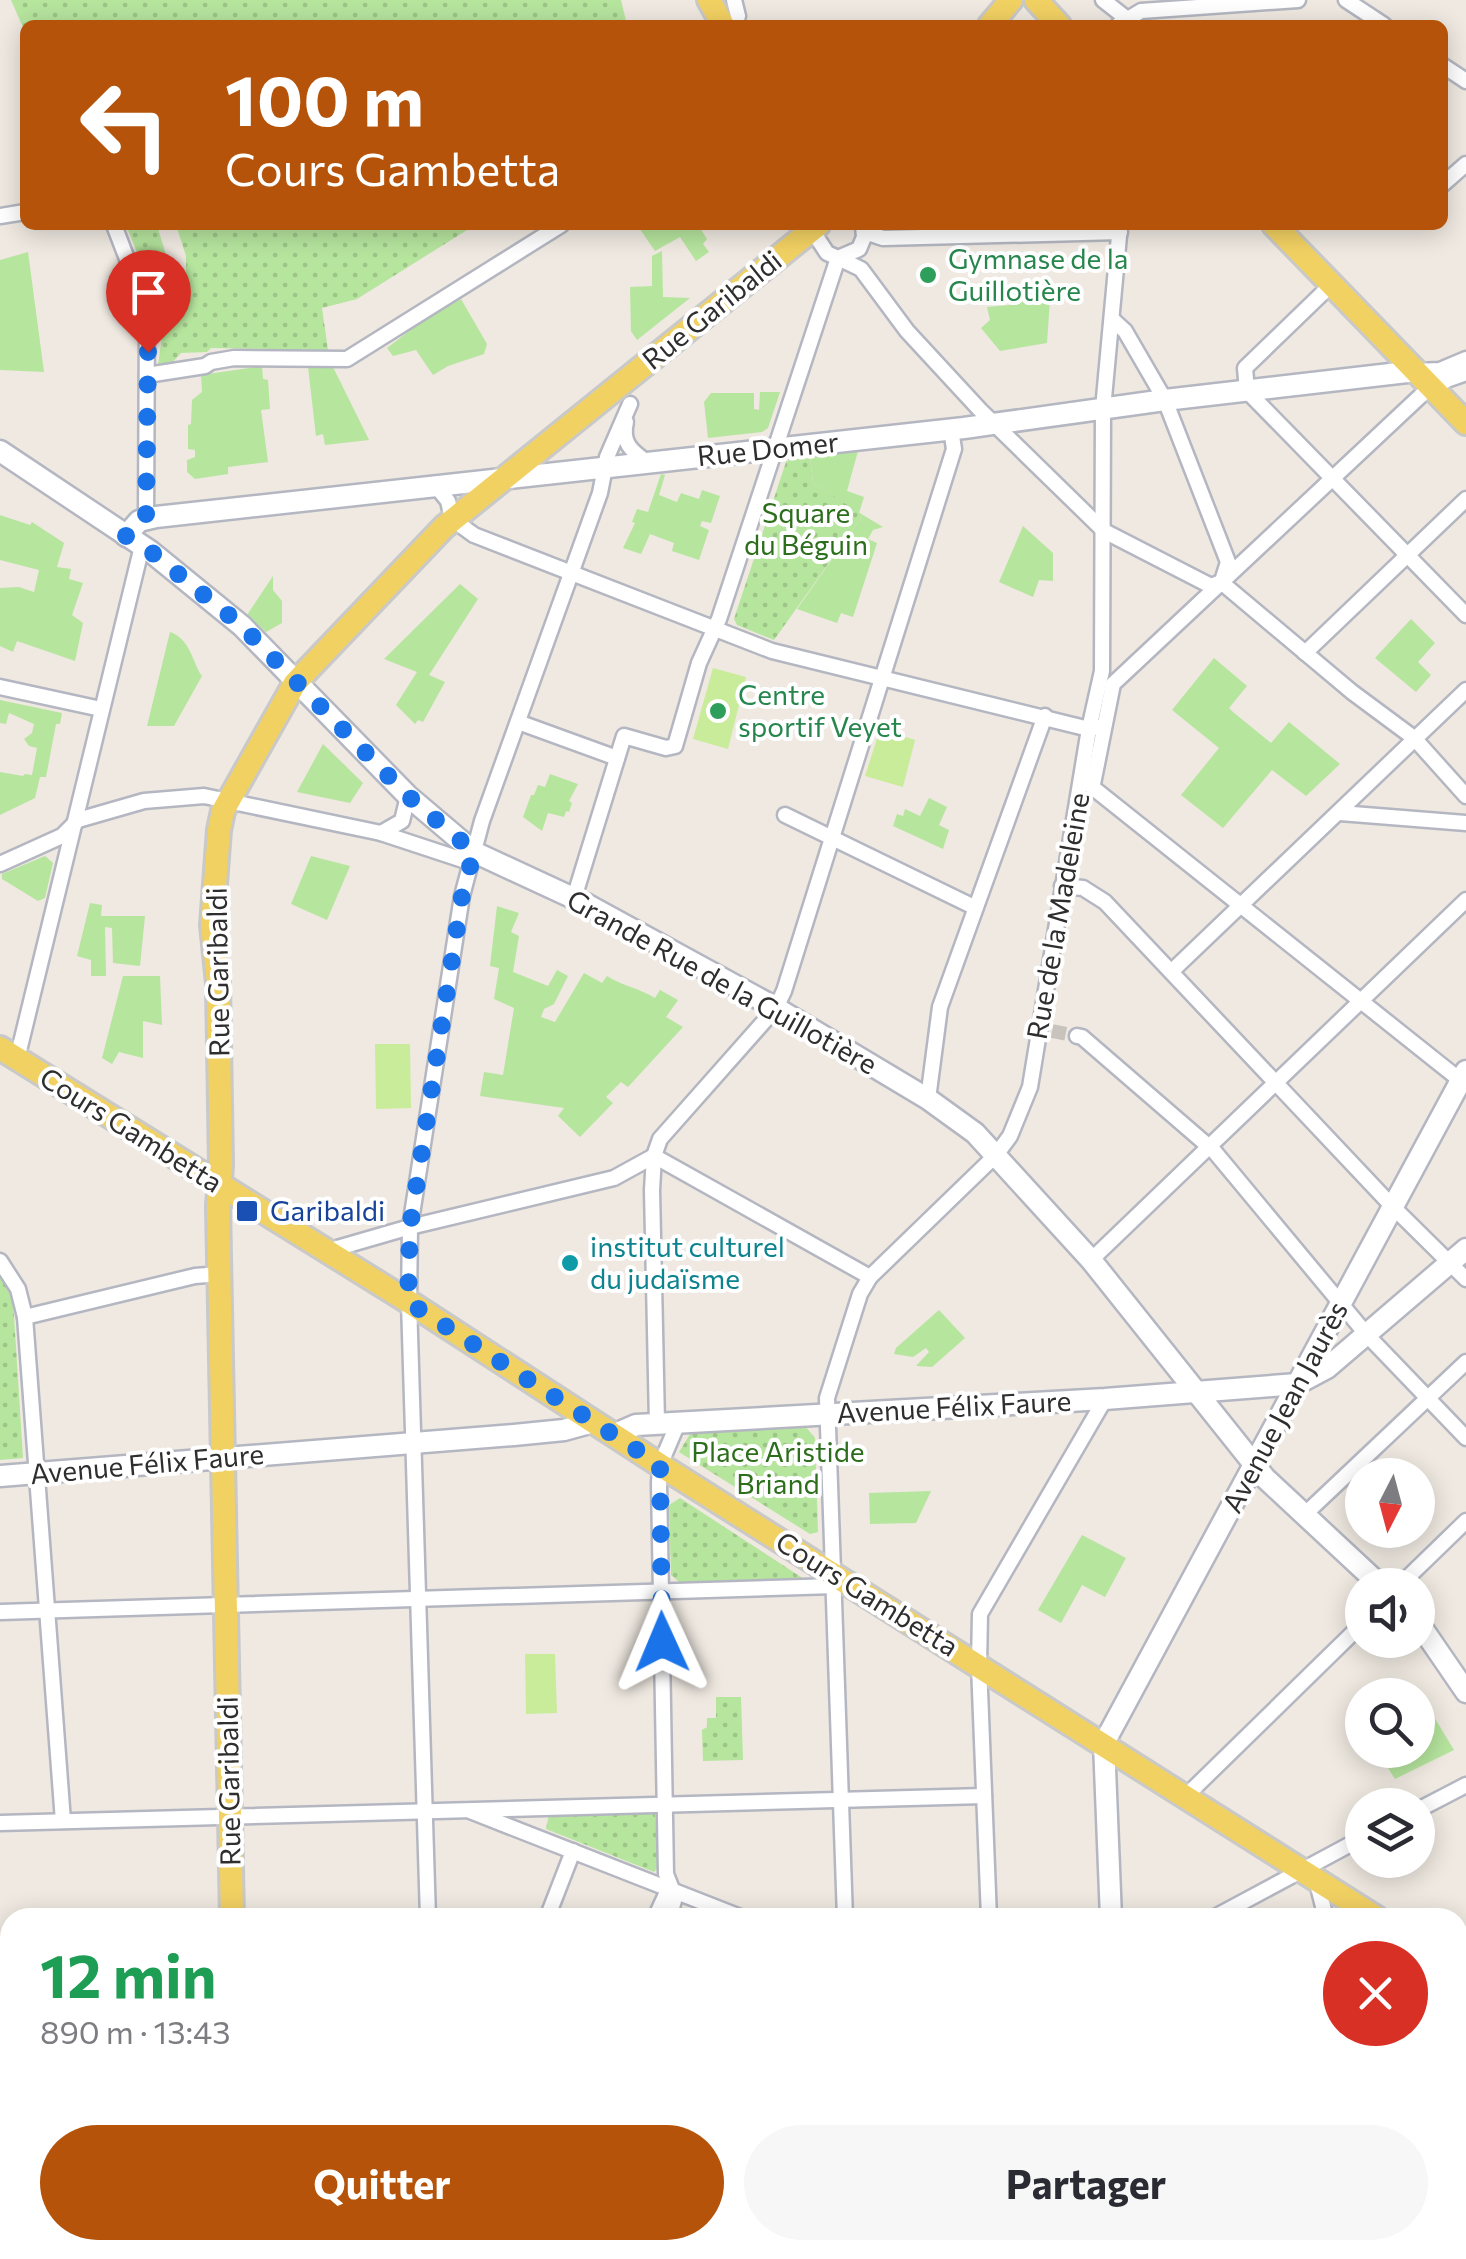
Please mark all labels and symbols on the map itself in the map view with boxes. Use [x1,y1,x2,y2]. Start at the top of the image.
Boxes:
place label: Gymnase de la Guillotière [948,241,1128,307]
street label: Rue Garibaldi [635,243,788,376]
pin [106,250,191,353]
marker: Gymnase de la Guillotière [917,264,939,286]
street label: Rue Domer [695,424,840,472]
park label: Square du Béguin [744,495,868,561]
place label: Centre sportif Veyet [738,677,902,743]
marker: Centre sportif Veyet [707,700,729,722]
street label: Rue de la Madeleine [1019,790,1095,1042]
street label: Grande Rue de la Guillotière [562,882,883,1081]
street label: Rue Garibaldi [199,887,235,1057]
street label: Cours Gambetta [34,1059,229,1199]
place label: Garibaldi [270,1193,385,1227]
marker: Garibaldi [234,1198,260,1224]
place label: institut culturel du judaïsme [590,1229,785,1295]
marker: institut culturel du judaïsme [559,1252,581,1274]
street label: Avenue Jean Jaurès [1214,1295,1354,1518]
street label: Avenue Félix Faure [836,1383,1072,1429]
park label: Place Aristide Briand [691,1434,865,1500]
street label: Avenue Félix Faure [29,1436,265,1490]
north arrow [1345,1458,1435,1548]
street label: Cours Gambetta [770,1523,965,1663]
position arrow [610,1590,714,1694]
street label: Rue Garibaldi [210,1696,246,1866]

